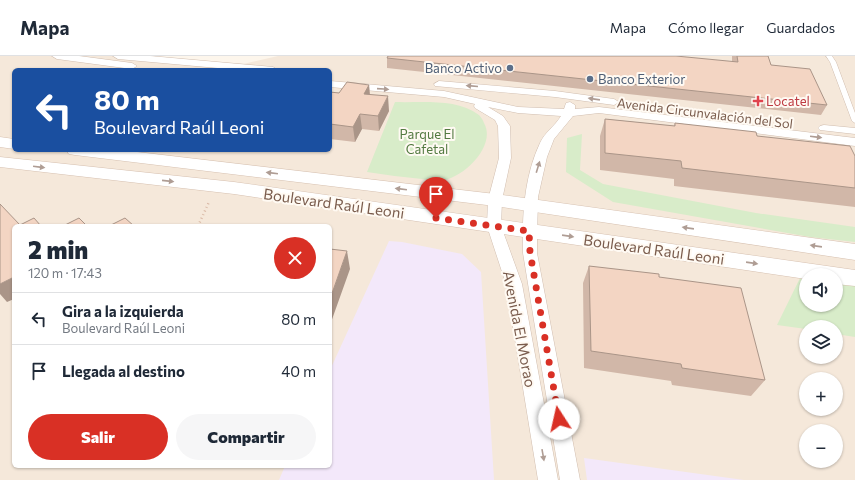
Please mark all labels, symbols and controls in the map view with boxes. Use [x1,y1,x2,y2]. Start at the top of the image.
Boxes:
text: Mapa [20,16,69,39]
text: Mapa [610,19,646,36]
text: Cómo llegar [668,19,744,36]
text: Guardados [766,19,835,36]
place label: Banco Activo [425,60,502,76]
marker: Banco Activo [505,63,515,73]
place label: Banco Exterior [598,71,686,87]
marker: Banco Exterior [585,74,595,84]
text: 80 m [94,82,160,116]
one-way arrow [466,83,478,90]
icon: left [28,84,80,136]
one-way arrow [377,86,389,92]
place label: Locatel [766,93,810,109]
street label: Avenida Circunvalación del Sol [616,94,794,132]
one-way arrow [588,96,600,102]
marker: Locatel [753,96,763,106]
text: Boulevard Raúl Leoni [94,116,264,138]
park label: Parque El Cafetal [399,126,455,157]
one-way arrow [810,134,822,140]
one-way arrow [535,160,541,172]
one-way arrow [33,164,45,170]
one-way arrow [266,170,278,176]
pin [419,177,453,218]
one-way arrow [162,178,174,185]
icon: arrive [425,183,447,205]
street label: Boulevard Raúl Leoni [262,184,406,222]
one-way arrow [395,186,407,192]
one-way arrow [682,225,694,231]
street label: Boulevard Raúl Leoni [582,230,726,268]
one-way arrow [562,233,574,239]
text: 2 min [28,235,88,264]
button: close [274,237,316,279]
one-way arrow [810,243,822,249]
one-way arrow [746,260,758,266]
text: 120 m · 17:43 [28,265,102,281]
map controls [799,268,843,468]
button: sound [799,268,843,312]
street label: Avenida El Morao [500,269,540,389]
text: Gira a la izquierda [62,302,184,320]
icon: left [28,308,50,330]
text: 80 m [281,310,316,328]
text: Boulevard Raúl Leoni [62,320,185,336]
button: layers [799,320,843,364]
icon: arrive [28,360,50,382]
text: Llegada al destino [62,362,185,380]
text: 40 m [281,362,316,380]
button: + [799,372,843,416]
position arrow [538,398,580,440]
button: Salir [28,414,168,460]
button: Compartir [176,414,316,460]
button: − [799,424,843,468]
one-way arrow [541,449,547,461]

